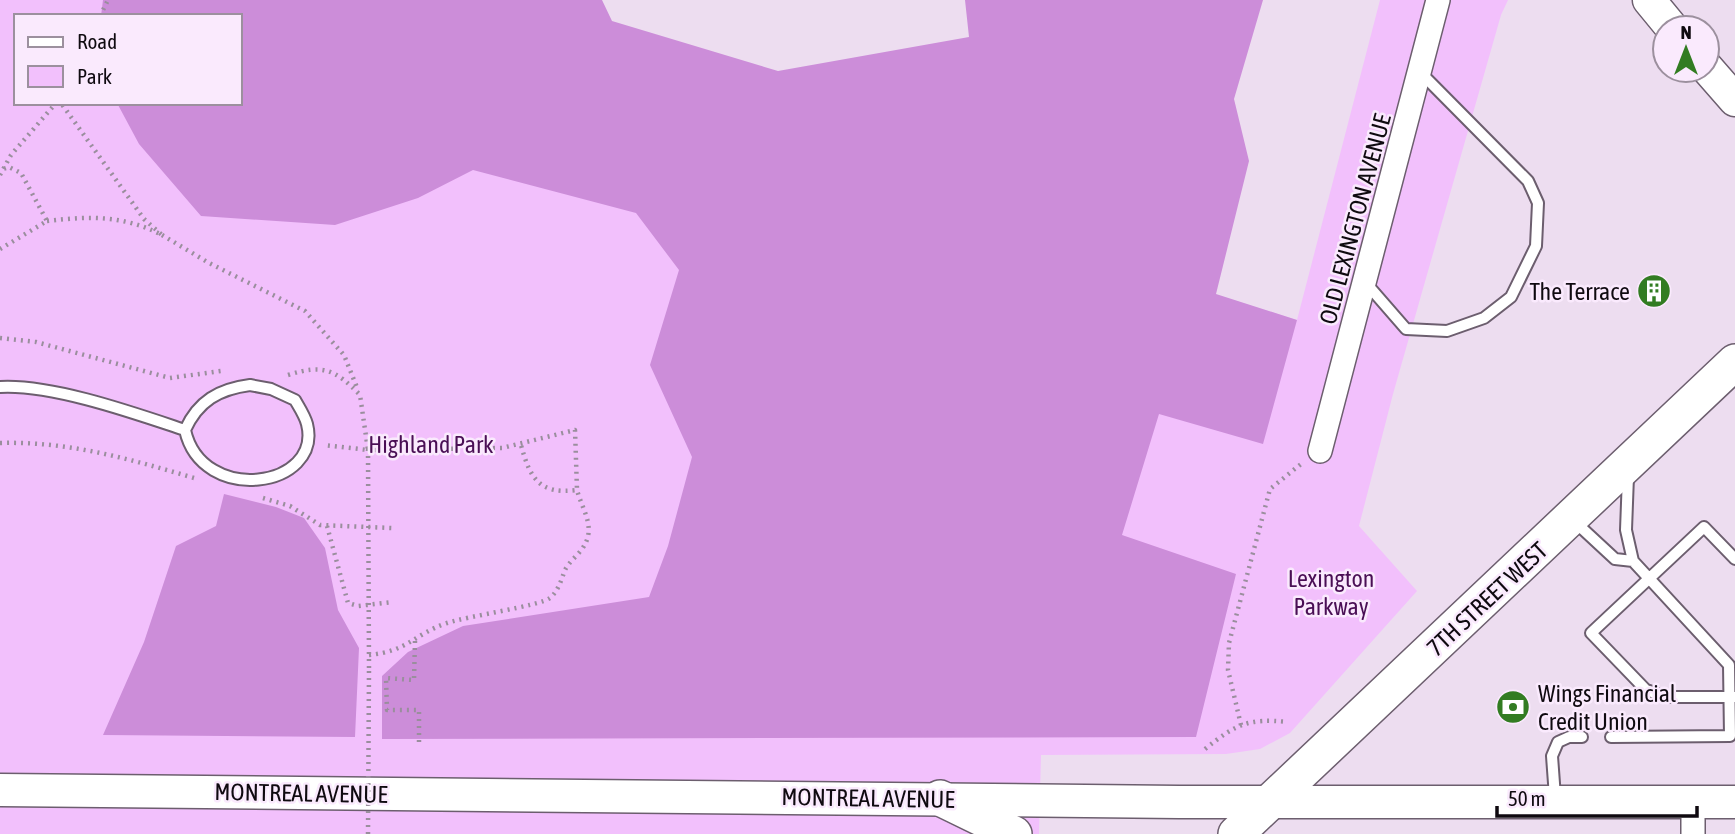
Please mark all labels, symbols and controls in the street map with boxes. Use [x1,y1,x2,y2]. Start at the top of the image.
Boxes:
legend [14,14,242,105]
north arrow [1651,14,1721,84]
text: N [1680,21,1692,43]
text: Road [77,29,117,53]
text: Park [77,64,112,88]
street label: OLD LEXINGTON AVENUE [1314,111,1396,327]
building icon: The Terrace [1635,272,1673,310]
place label: The Terrace [1530,278,1630,305]
park label: Highland Park [368,431,494,458]
street label: 7TH STREET WEST [1421,536,1553,661]
park label: Lexington Parkway [1288,565,1374,620]
place label: Wings Financial Credit Union [1538,680,1677,735]
bank icon: Wings Financial Credit Union [1494,688,1532,726]
scale bar [1497,774,1696,818]
street label: MONTREAL AVENUE [214,778,388,808]
street label: MONTREAL AVENUE [781,783,955,813]
text: 50 m [1508,786,1546,810]

